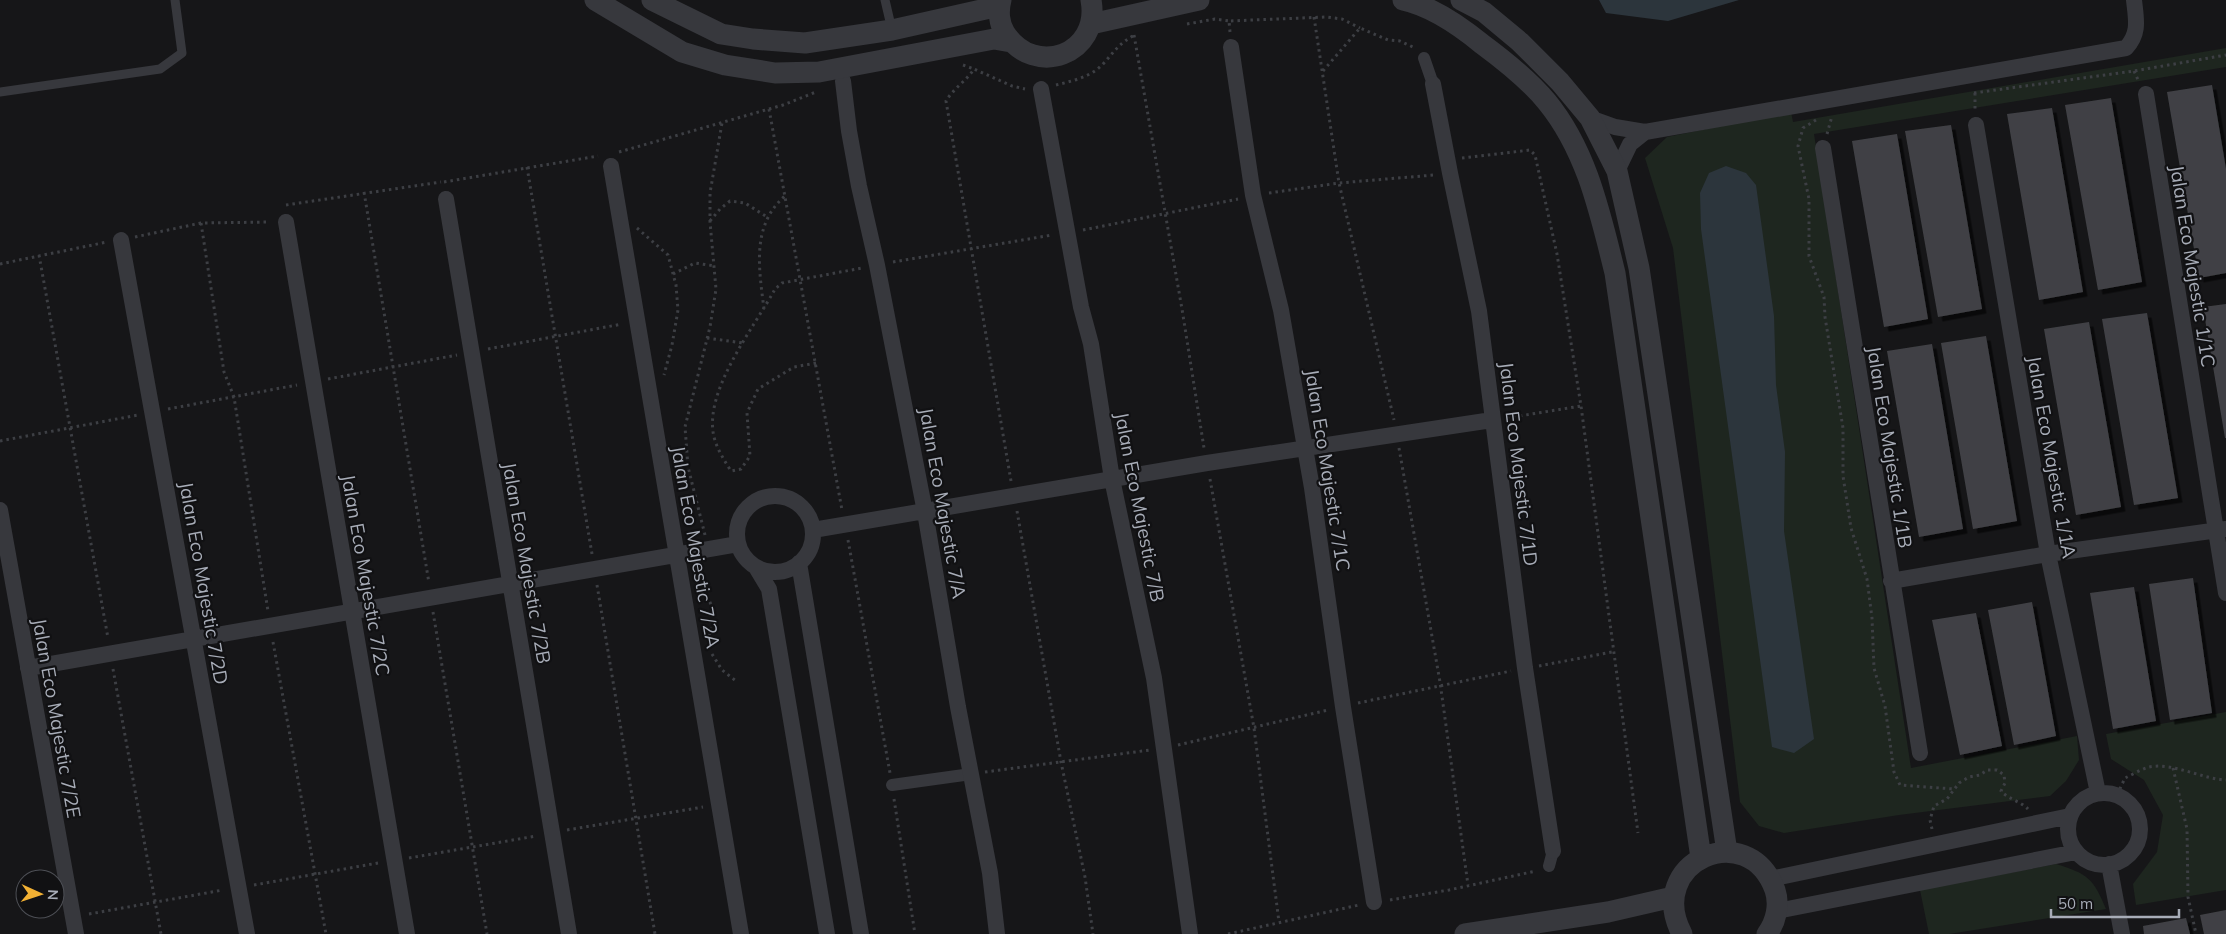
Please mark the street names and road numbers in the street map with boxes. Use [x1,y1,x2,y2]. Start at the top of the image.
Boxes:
street label: Jalan Eco Majestic 1/1C [2165,163,2221,369]
street label: Jalan Eco Majestic 1/1B [1862,344,1918,550]
street label: Jalan Eco Majestic 1/1A [2022,354,2082,560]
street label: Jalan Eco Majestic 7/1D [1495,360,1543,568]
street label: Jalan Eco Majestic 7/1C [1300,367,1356,573]
street label: Jalan Eco Majestic 7/A [914,406,972,600]
street label: Jalan Eco Majestic 7/B [1110,410,1170,604]
street label: Jalan Eco Majestic 7/2A [666,444,726,650]
street label: Jalan Eco Majestic 7/2B [497,460,557,666]
street label: Jalan Eco Majestic 7/2C [336,472,396,678]
street label: Jalan Eco Majestic 7/2D [174,480,234,686]
street label: Jalan Eco Majestic 7/2E [28,616,86,820]

